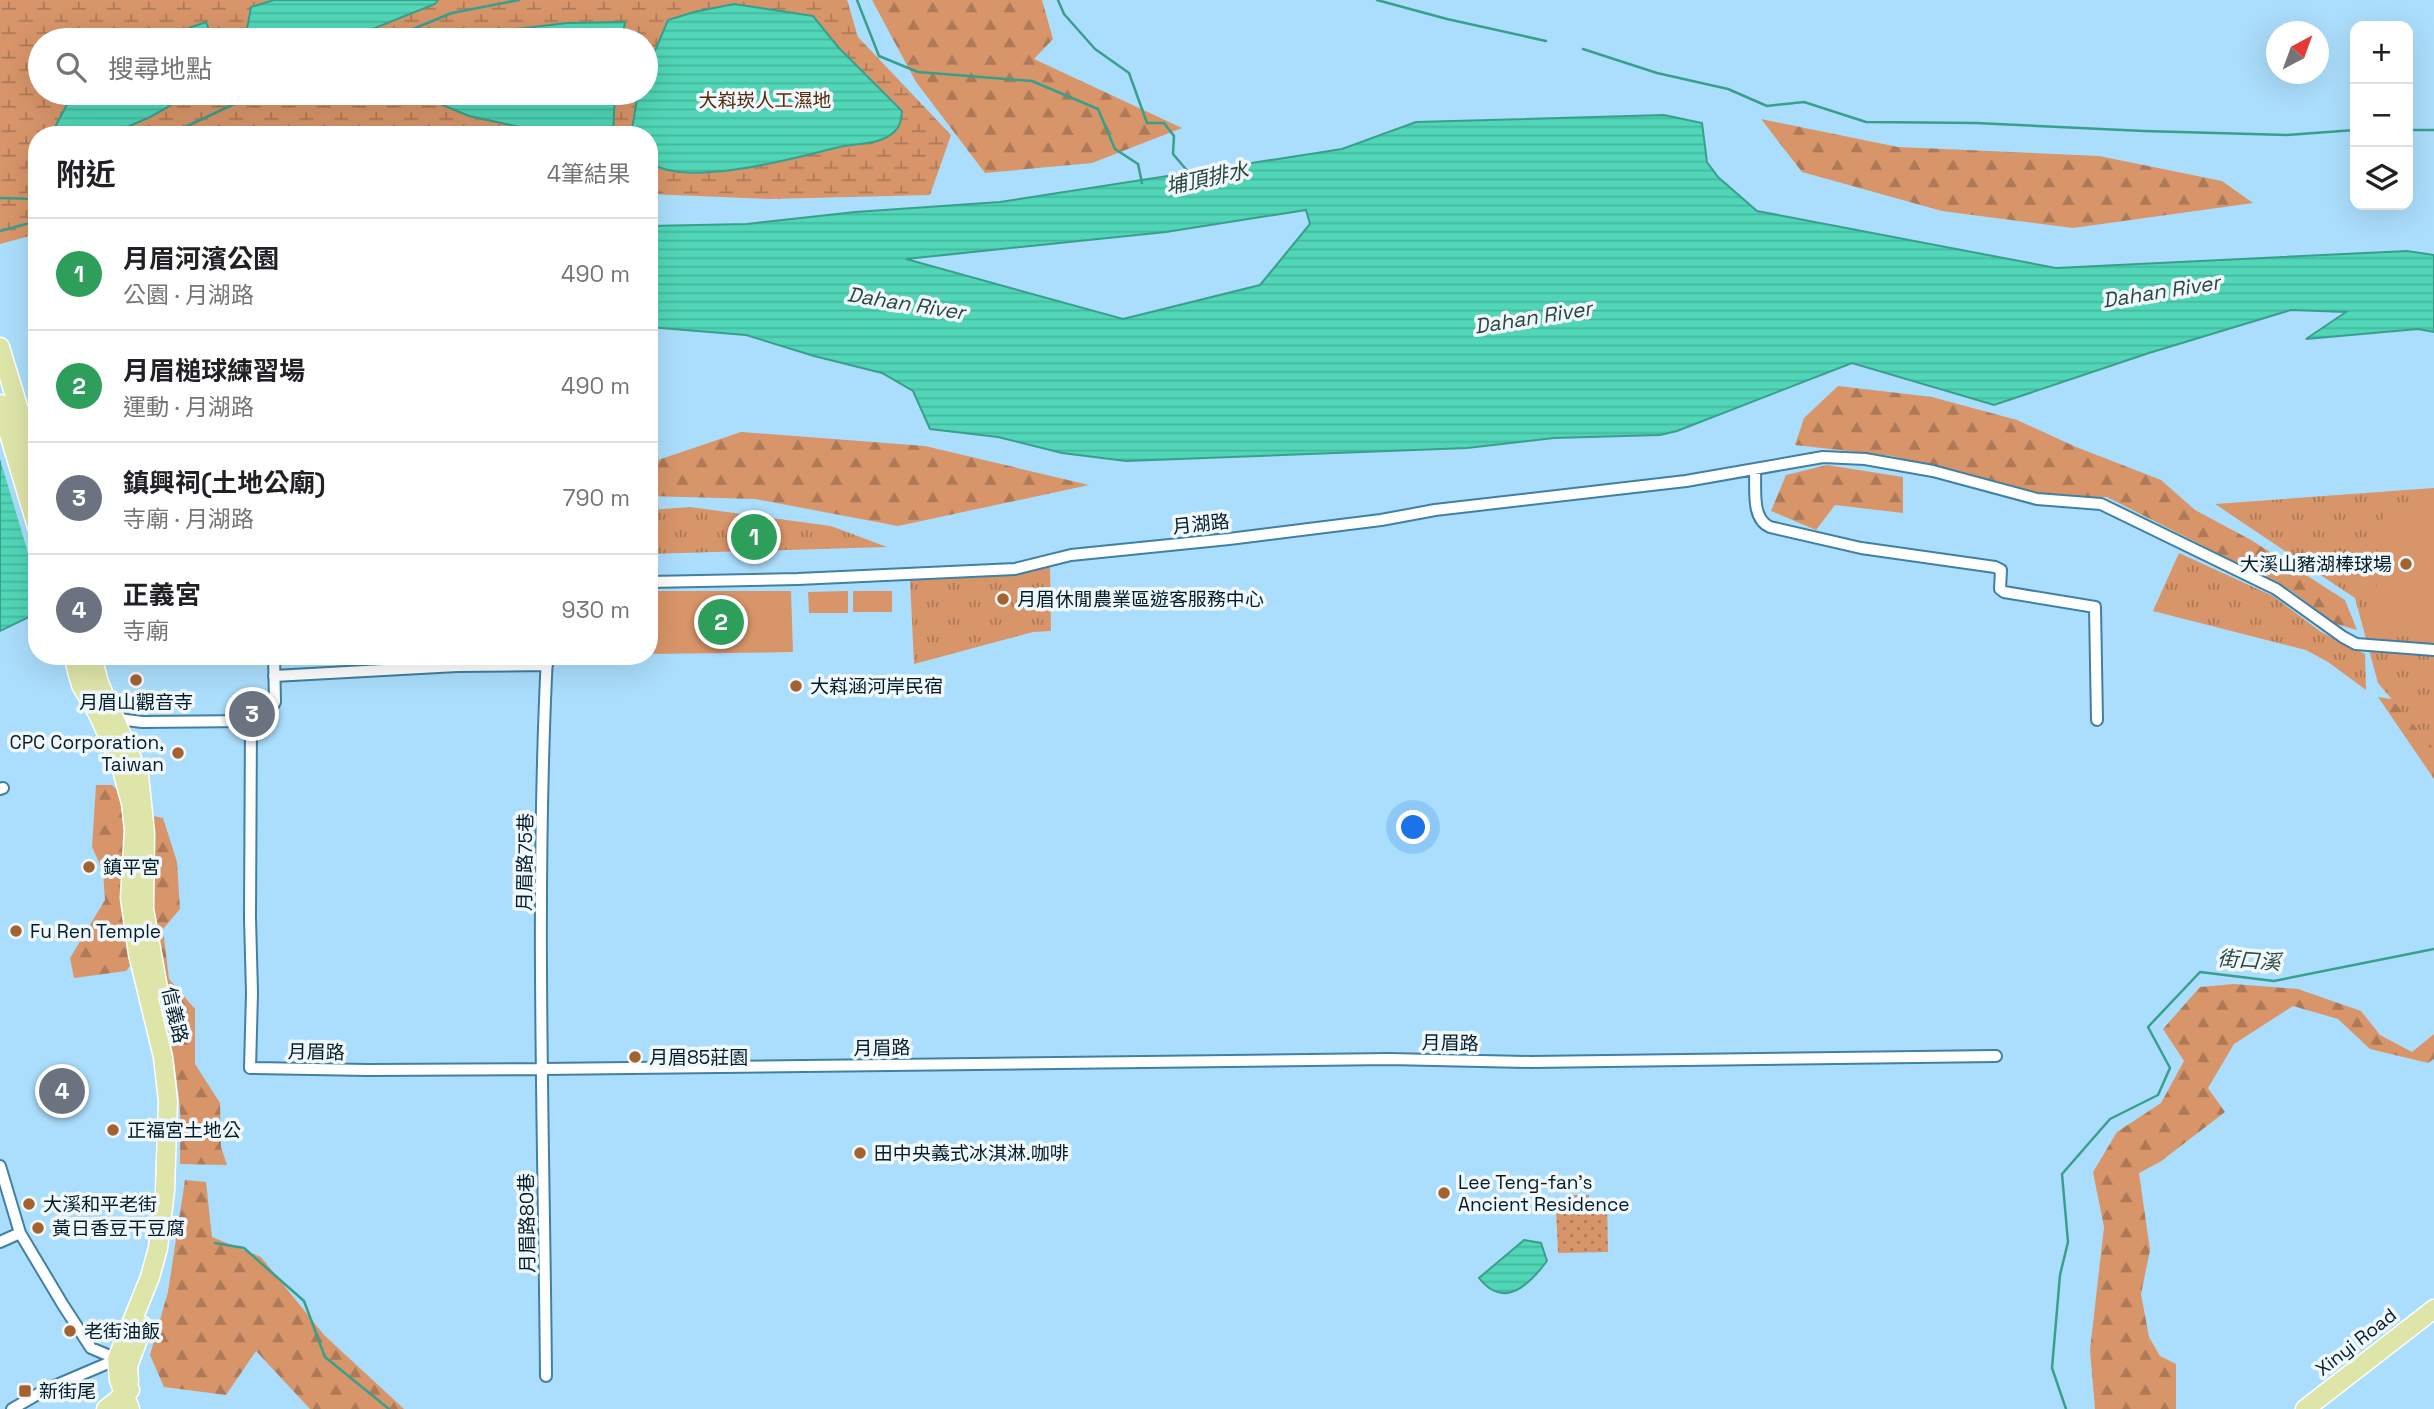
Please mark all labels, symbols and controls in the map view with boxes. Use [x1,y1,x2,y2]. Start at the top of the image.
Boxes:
north arrow [2266,21,2329,84]
map controls [2350,21,2413,210]
button: + [2350,21,2413,84]
search box [28,28,658,105]
icon: search [52,48,90,86]
text: 搜尋地點 [108,52,212,86]
button: − [2350,84,2413,147]
park label: 大嵙崁人工濕地 [698,88,832,113]
button: layers [2350,147,2413,210]
text: 附近 [56,155,116,194]
water label: 埔頂排水 [1163,156,1252,200]
text: 4筆結果 [547,159,630,189]
text: 月眉河濱公園 [123,242,279,276]
text: 1 [74,259,84,289]
text: 490 m [561,259,630,289]
water label: Dahan River [2100,268,2224,314]
text: 公園 · 月湖路 [123,280,254,310]
water label: Dahan River [845,280,969,326]
water label: Dahan River [1472,294,1596,340]
text: 月眉槌球練習場 [123,354,305,388]
text: 2 [72,371,86,401]
text: 490 m [561,371,630,401]
text: 運動 · 月湖路 [123,392,254,422]
text: 鎮興祠(土地公廟) [123,466,326,500]
text: 3 [72,483,86,513]
text: 790 m [563,483,630,513]
text: 寺廟 · 月湖路 [123,504,254,534]
street label: 月湖路 [1171,509,1231,539]
pin: 1 [731,511,777,563]
place label: 大溪山豬湖棒球場 [2240,552,2392,577]
marker: 大溪山豬湖棒球場 [2398,556,2414,572]
text: 正義宮 [123,578,201,612]
place label: 月眉休閒農業區遊客服務中心 [1017,587,1264,612]
marker: 月眉休閒農業區遊客服務中心 [995,591,1011,607]
text: 4 [72,595,86,625]
text: 930 m [562,595,630,625]
pin: 2 [698,596,744,648]
text: 寺廟 [123,616,169,646]
marker: 月眉山觀音寺 [128,672,144,688]
place label: 大嵙涵河岸民宿 [810,674,943,699]
marker: 大嵙涵河岸民宿 [788,678,804,694]
pin: 3 [229,688,275,740]
place label: 月眉山觀音寺 [79,690,193,715]
place label: CPC Corporation, Taiwan [10,730,164,777]
marker: CPC Corporation, Taiwan [170,745,186,761]
your location [1396,810,1430,844]
street label: 月眉路75巷 [512,813,538,911]
place label: 鎮平宮 [103,855,160,880]
marker: 鎮平宮 [81,859,97,875]
place label: Fu Ren Temple [30,919,161,944]
marker: Fu Ren Temple [8,923,24,939]
water label: 街口溪 [2217,944,2284,976]
street label: 信義路 [156,984,194,1046]
street label: 月眉路 [1421,1030,1479,1056]
street label: 月眉路 [853,1035,911,1061]
street label: 月眉路 [287,1039,345,1065]
place label: 月眉85莊園 [649,1045,748,1070]
marker: 月眉85莊園 [627,1049,643,1065]
pin: 4 [39,1065,85,1117]
place label: 正福宮土地公 [127,1118,241,1143]
marker: 正福宮土地公 [105,1122,121,1138]
place label: 田中央義式冰淇淋.咖啡 [874,1141,1069,1166]
marker: 田中央義式冰淇淋.咖啡 [852,1145,868,1161]
place label: Lee Teng-fan’s Ancient Residence [1458,1170,1630,1217]
street label: 月眉路80巷 [514,1173,540,1273]
marker: Lee Teng-fan’s Ancient Residence [1436,1185,1452,1201]
place label: 大溪和平老街 [43,1192,157,1217]
marker: 大溪和平老街 [21,1196,37,1212]
place label: 黃日香豆干豆腐 [52,1216,185,1241]
marker: 黃日香豆干豆腐 [30,1220,46,1236]
street label: Xinyi Road [2310,1303,2402,1381]
place label: 老街油飯 [84,1319,160,1344]
marker: 老街油飯 [62,1323,78,1339]
place label: 新街尾 [39,1379,96,1404]
marker: 新街尾 [17,1383,33,1399]

